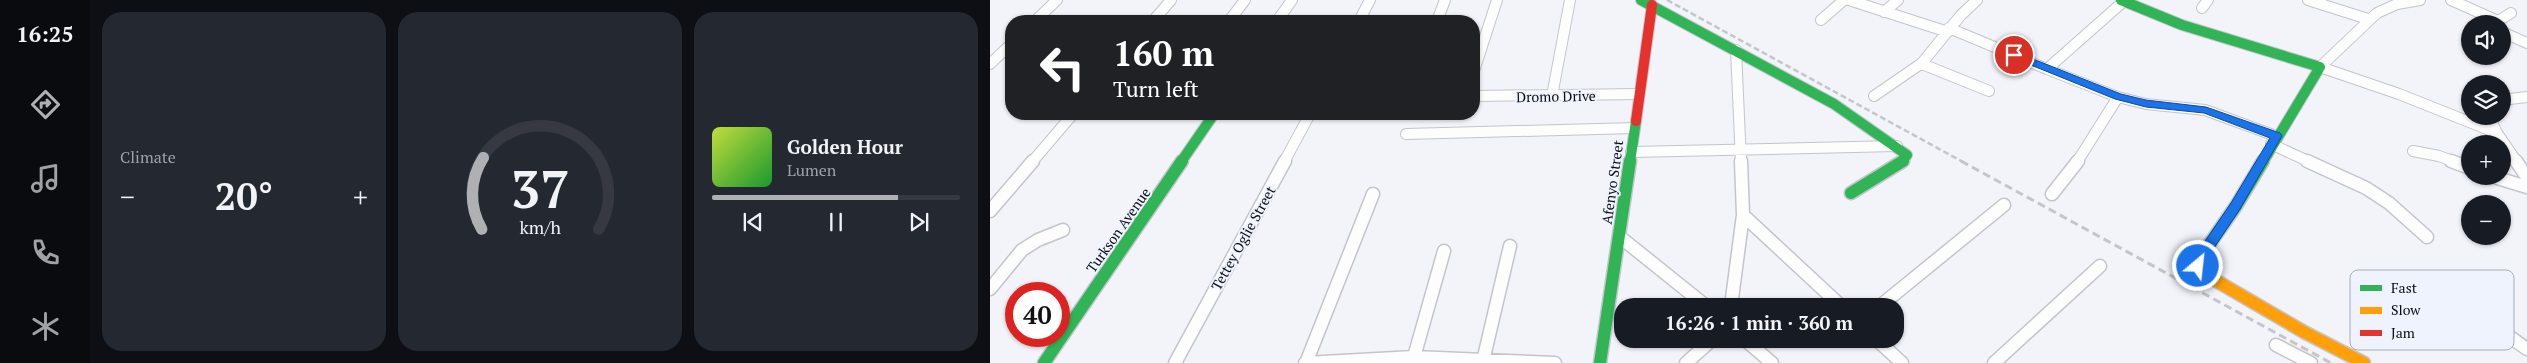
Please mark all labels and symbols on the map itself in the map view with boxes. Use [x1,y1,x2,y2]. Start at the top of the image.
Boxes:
pin [1993,34,2035,76]
street label: Dromo Drive [1516,86,1596,106]
street label: Afenyo Street [1597,138,1627,225]
street label: Tettey Oglie Street [1206,182,1280,294]
street label: Turkson Avenue [1082,184,1154,276]
position arrow [2171,239,2223,291]
legend [2350,270,2514,350]
text: Fast [2391,278,2418,297]
speed limit sign: 40 [1005,282,1070,347]
text: Slow [2391,300,2421,319]
text: Jam [2391,323,2415,342]

